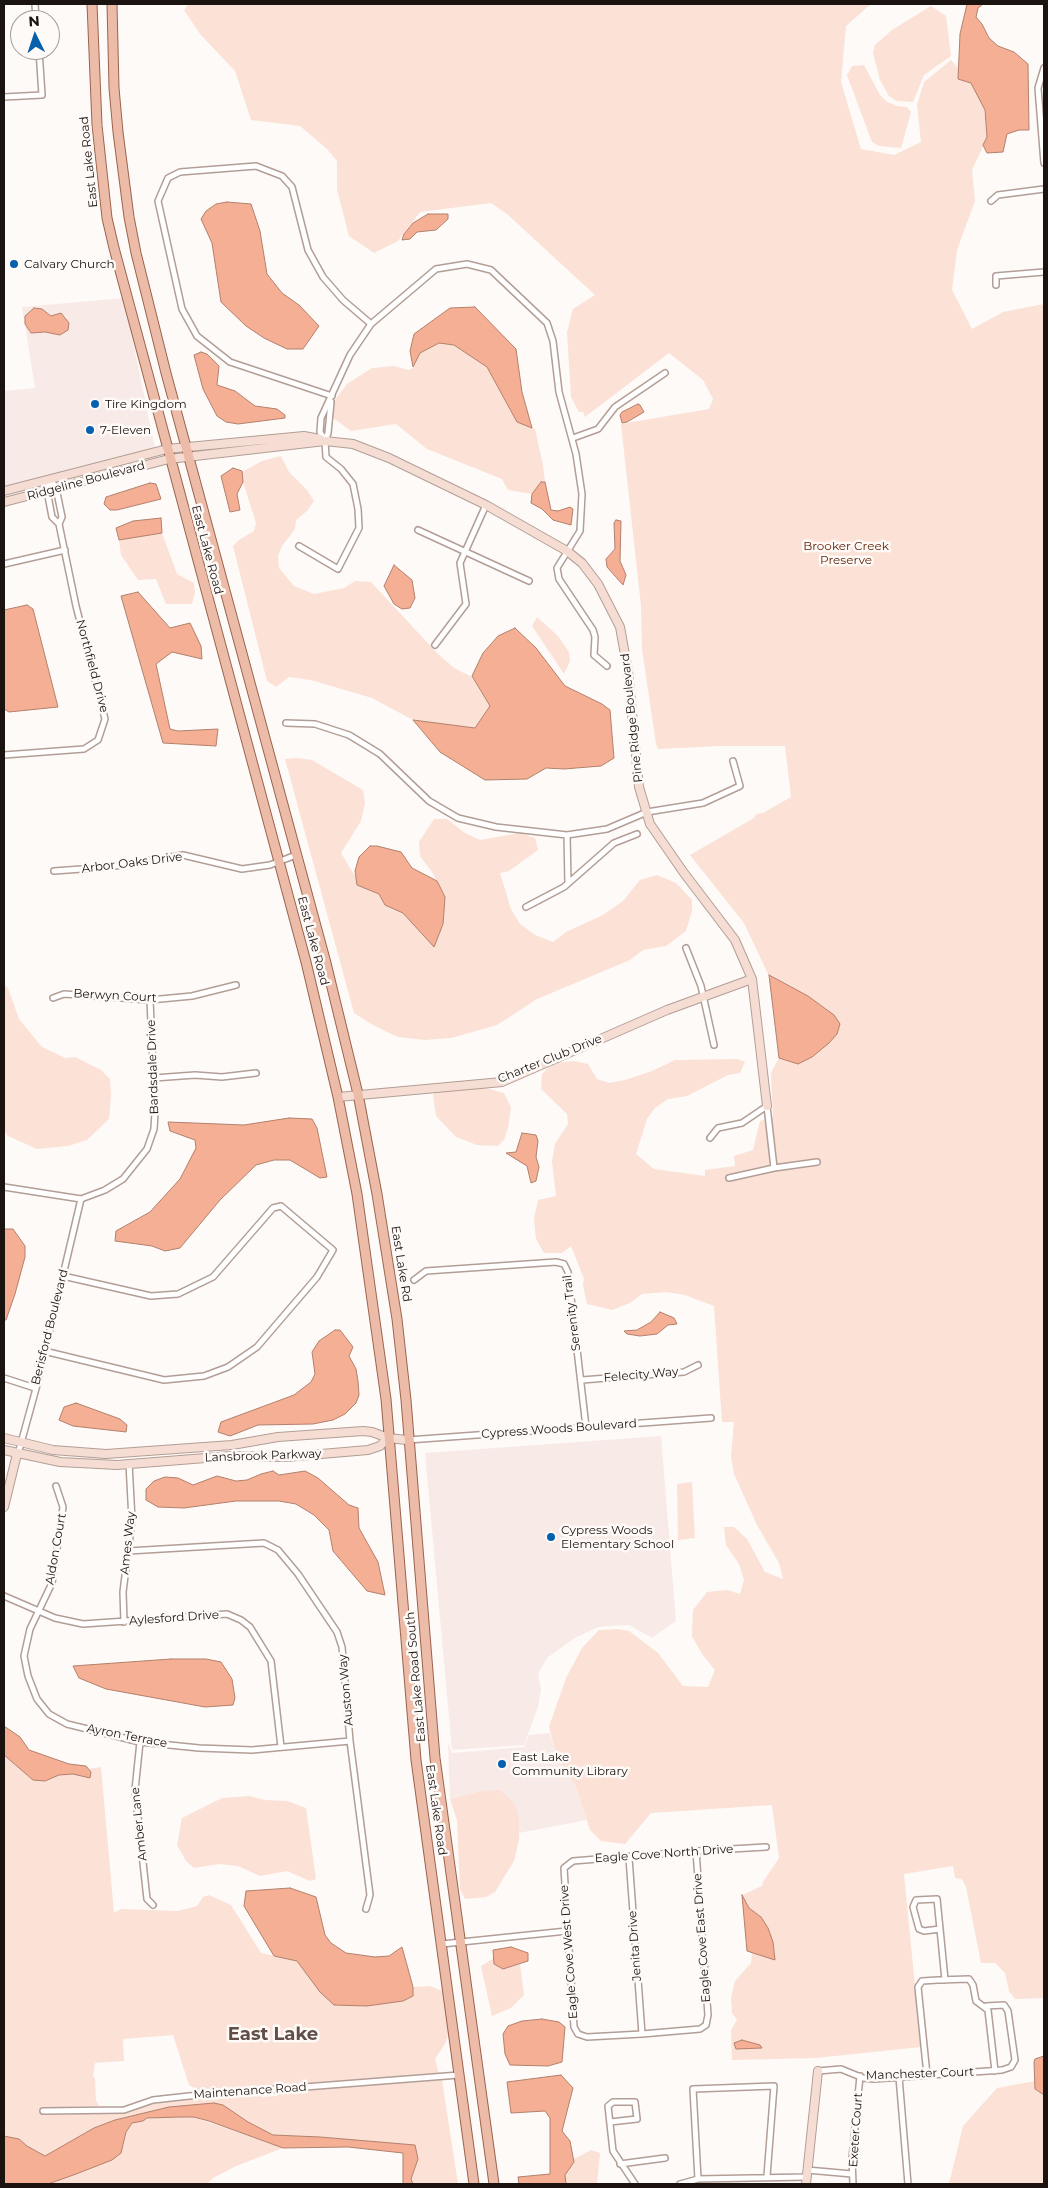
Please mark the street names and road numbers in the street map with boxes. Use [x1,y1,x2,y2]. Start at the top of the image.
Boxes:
street label: East Lake Road [77,116,101,208]
street label: Ridgeline Boulevard [25,458,147,504]
street label: East Lake Road [188,504,226,596]
street label: Northfield Drive [73,618,111,714]
street label: Pine Ridge Boulevard [618,653,646,783]
street label: Arbor Oaks Drive [81,850,183,876]
street label: East Lake Road [294,895,332,987]
street label: Berwyn Court [73,987,157,1005]
street label: Bardsdale Drive [144,1019,162,1115]
street label: Charter Club Drive [496,1032,604,1086]
street label: East Lake Rd [388,1225,414,1303]
street label: Berisford Boulevard [29,1268,71,1386]
street label: Serenity Trail [560,1274,584,1352]
street label: Felecity Way [603,1365,679,1385]
street label: Cypress Woods Boulevard [481,1416,637,1442]
street label: Lansbrook Parkway [204,1447,322,1465]
street label: Ames Way [118,1511,138,1575]
street label: Aldon Court [43,1512,69,1586]
street label: Aylesford Drive [129,1608,219,1628]
street label: East Lake Road South [403,1611,429,1743]
street label: Auston Way [336,1654,356,1726]
street label: Ayron Terrace [85,1721,169,1751]
street label: East Lake Road [422,1764,450,1856]
street label: Amber Lane [128,1786,150,1862]
street label: Eagle Cove North Drive [594,1842,734,1866]
street label: Eagle Cove East Drive [690,1873,714,2003]
street label: Eagle Cove West Drive [557,1884,581,2020]
street label: Jenita Drive [625,1910,645,1982]
street label: Manchester Court [866,2065,974,2083]
street label: Maintenance Road [193,2080,307,2102]
street label: Exeter Court [846,2092,866,2168]

